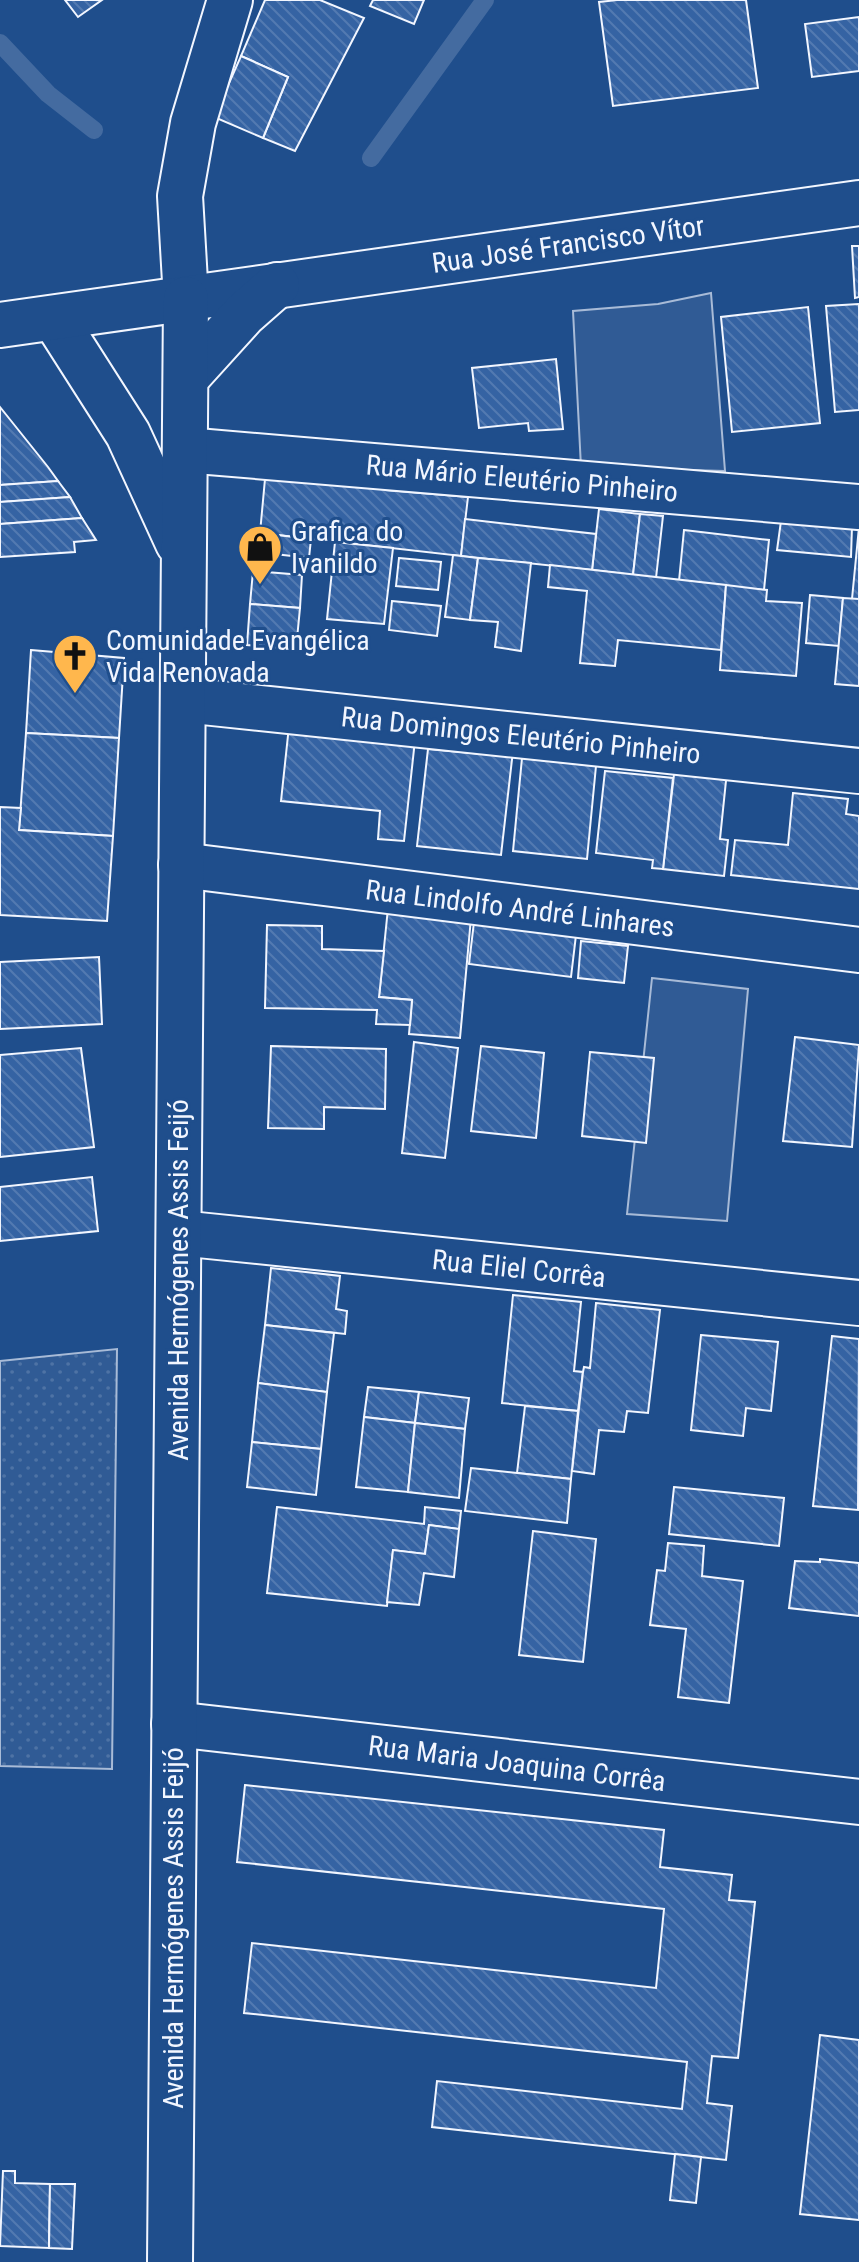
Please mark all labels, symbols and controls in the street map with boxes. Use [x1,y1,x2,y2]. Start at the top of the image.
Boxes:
street label: Rua José Francisco Vítor [430,209,706,280]
street label: Rua Mário Eleutério Pinheiro [365,448,679,509]
place label: Grafica do Ivanildo [291,515,403,580]
shop icon: Grafica do Ivanildo [236,523,284,586]
place label: Comunidade Evangélica Vida Renovada [106,624,370,689]
church icon: Comunidade Evangélica Vida Renovada [51,632,99,695]
street label: Rua Domingos Eleutério Pinheiro [340,700,702,771]
street label: Rua Lindolfo André Linhares [364,873,676,944]
street label: Avenida Hermógenes Assis Feijó [162,1099,195,1461]
street label: Rua Eliel Corrêa [431,1243,607,1294]
street label: Rua Maria Joaquina Corrêa [366,1729,667,1798]
street label: Avenida Hermógenes Assis Feijó [157,1747,190,2109]

